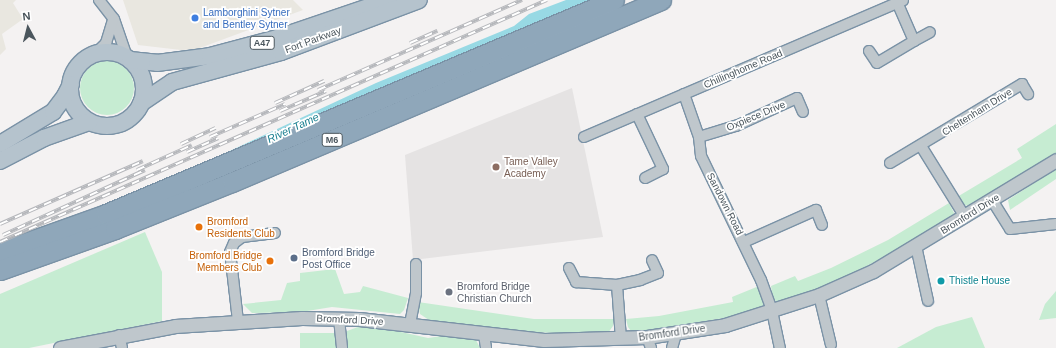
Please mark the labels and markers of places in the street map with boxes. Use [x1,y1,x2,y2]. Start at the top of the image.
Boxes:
place label: Lamborghini Sytner and Bentley Sytner [203,6,290,30]
marker: Lamborghini Sytner and Bentley Sytner [190,13,200,23]
place label: Tame Valley Academy [504,155,558,178]
marker: Tame Valley Academy [491,162,501,172]
place label: Bromford Residents Club [207,215,275,238]
marker: Bromford Residents Club [194,222,204,232]
place label: Bromford Bridge Post Office [302,246,375,270]
place label: Bromford Bridge Members Club [189,249,262,272]
marker: Bromford Bridge Post Office [289,253,299,263]
marker: Bromford Bridge Members Club [265,256,275,266]
place label: Thistle House [949,275,1010,287]
marker: Thistle House [936,276,946,286]
place label: Bromford Bridge Christian Church [457,280,531,304]
marker: Bromford Bridge Christian Church [444,287,454,297]

